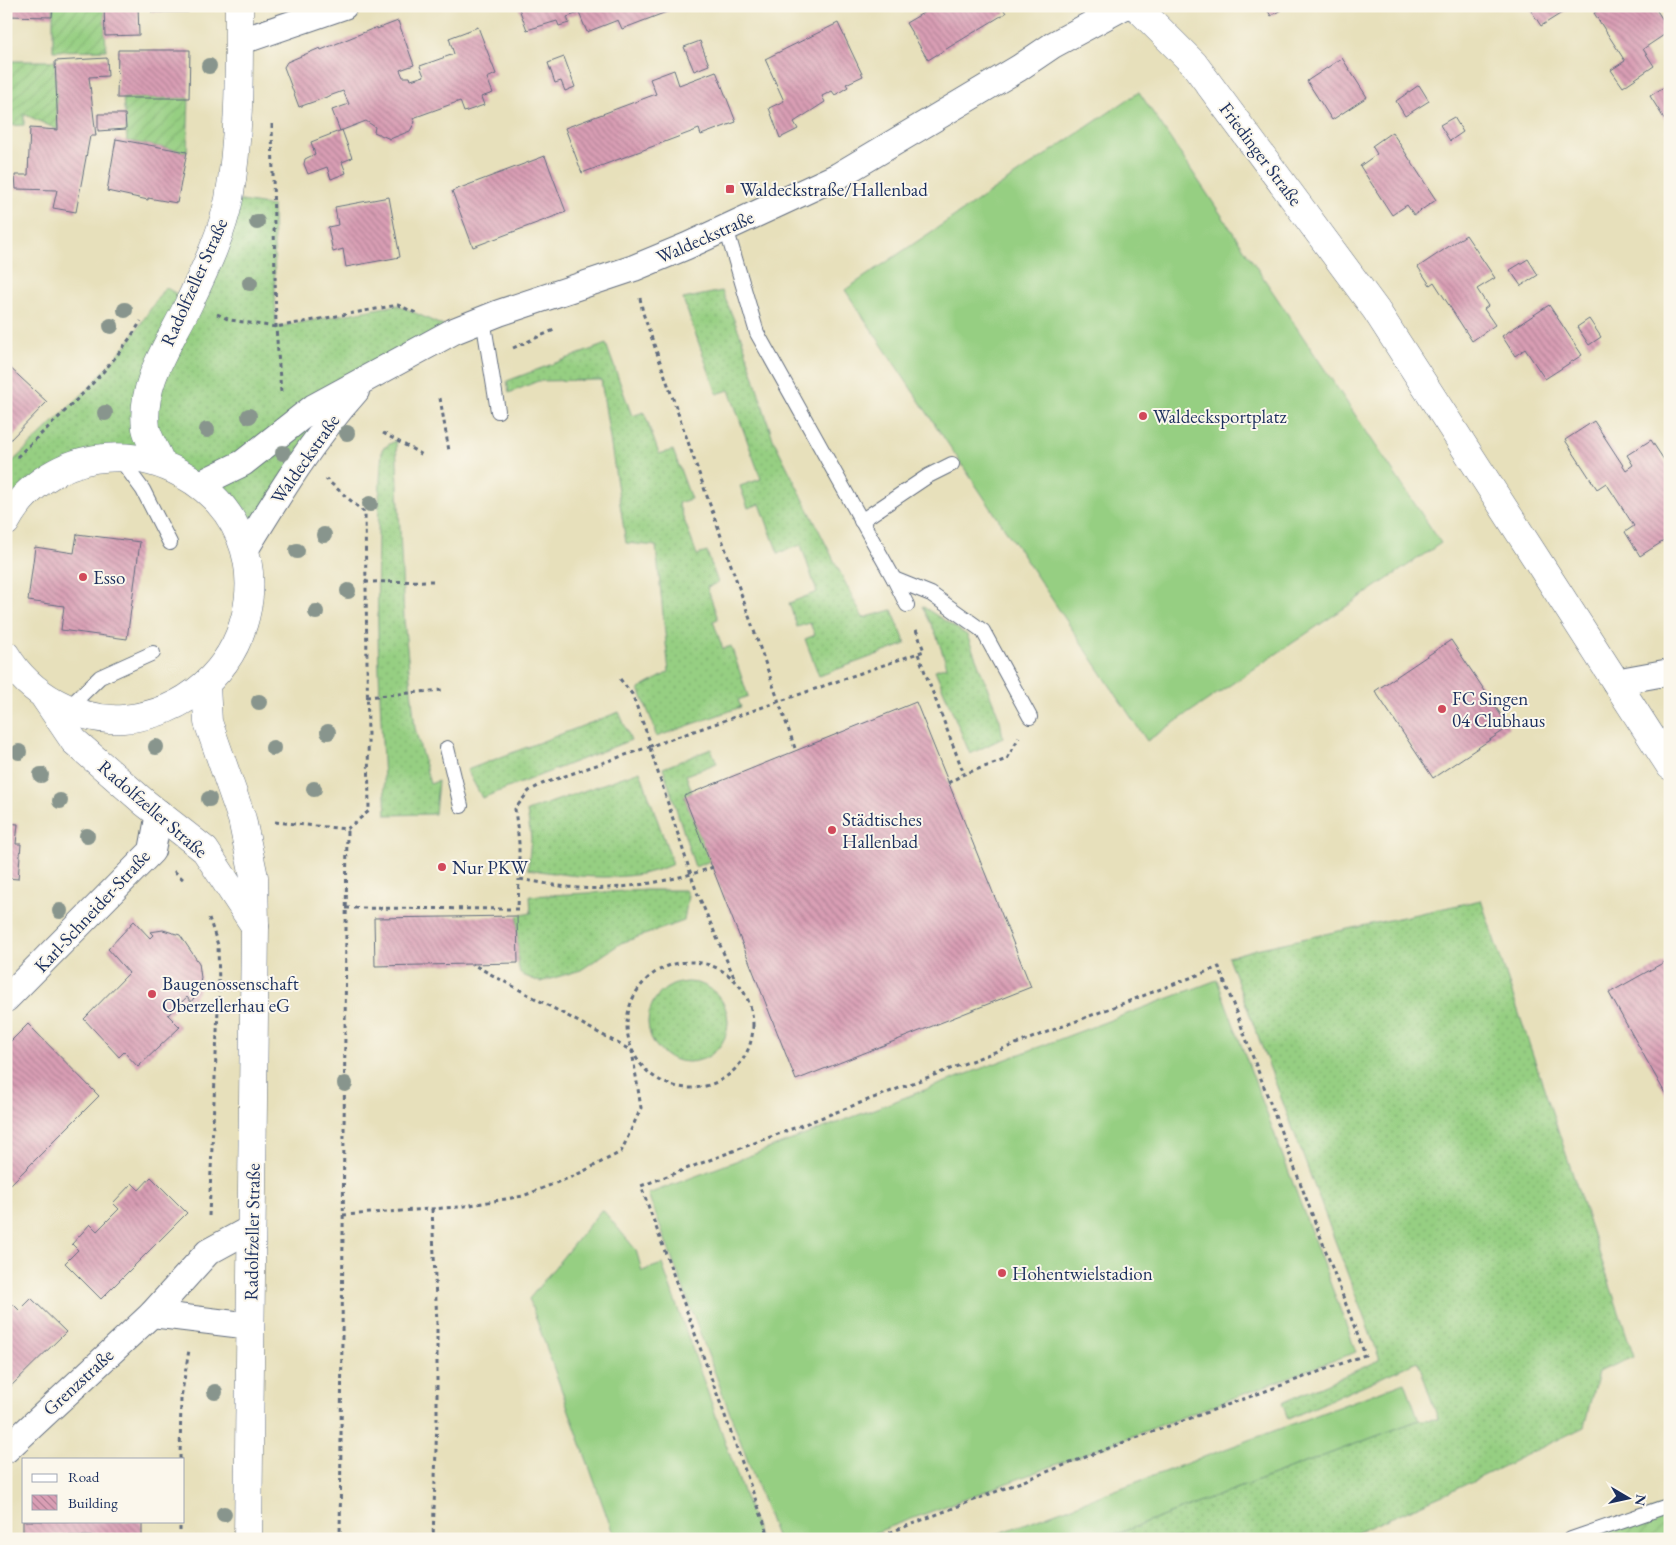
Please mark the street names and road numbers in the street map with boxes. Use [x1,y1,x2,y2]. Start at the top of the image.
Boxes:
street label: Friedinger Straße [1214,97,1308,211]
street label: Waldeckstraße [652,204,758,270]
street label: Radolfzeller Straße [155,214,233,350]
street label: Waldeckstraße [265,409,345,509]
street label: Radolfzeller Straße [93,754,213,864]
street label: Karl-Schneider-Straße [29,844,155,978]
street label: Radolfzeller Straße [238,1163,266,1301]
street label: Grenzstraße [37,1343,119,1421]

